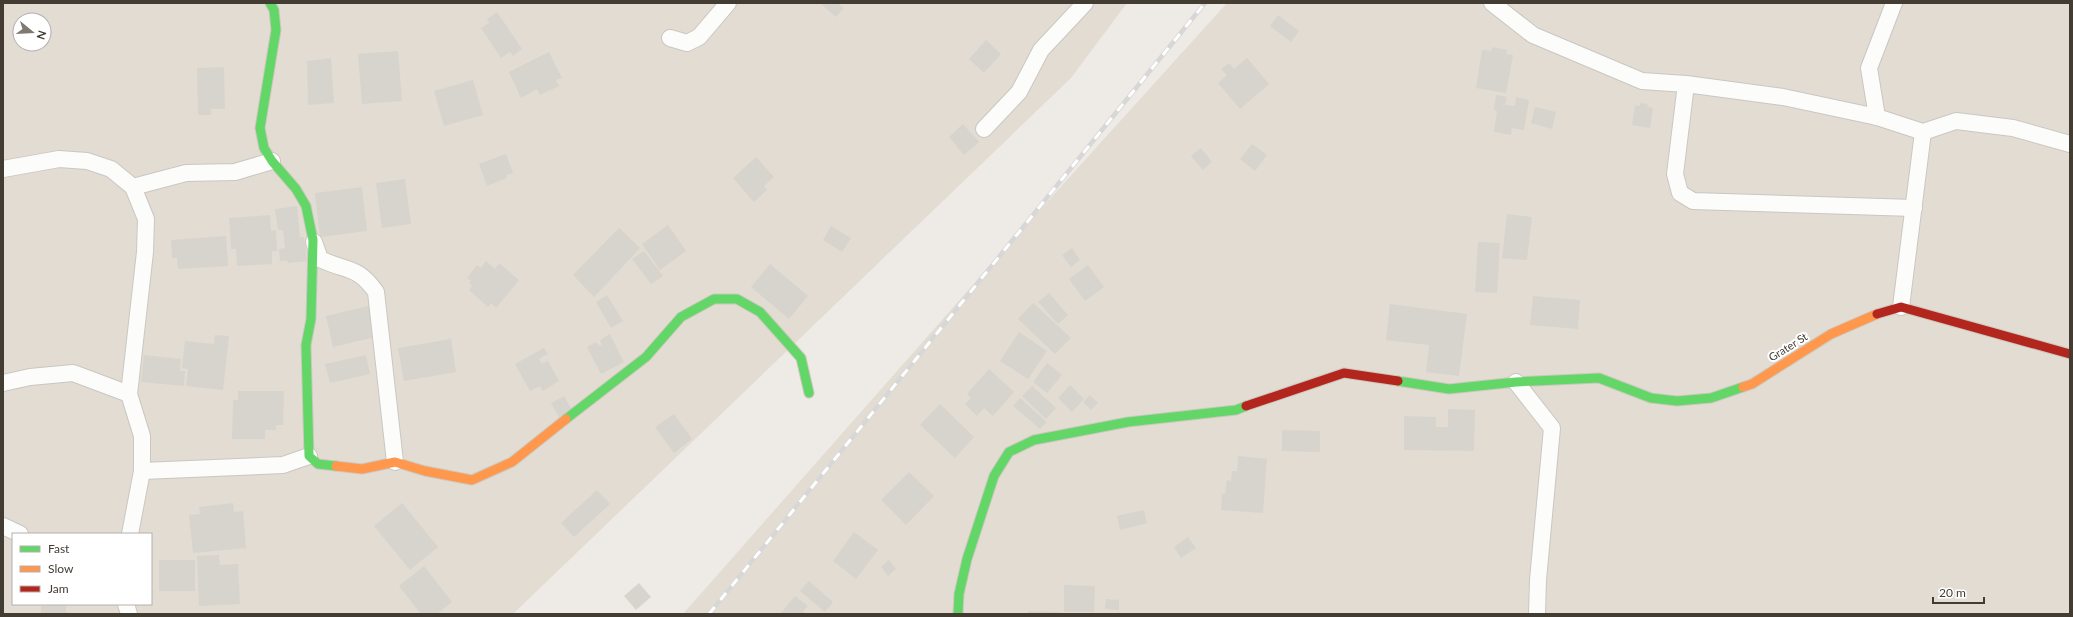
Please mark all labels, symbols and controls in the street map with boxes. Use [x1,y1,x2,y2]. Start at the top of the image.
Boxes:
north arrow [12,12,52,52]
text: N [34,29,49,41]
street label: Grater St [1766,330,1810,364]
legend [12,533,152,605]
text: Fast [48,541,70,556]
text: Slow [48,561,74,576]
scale bar [1933,579,1984,605]
text: Jam [48,581,69,596]
text: 20 m [1939,585,1966,600]

